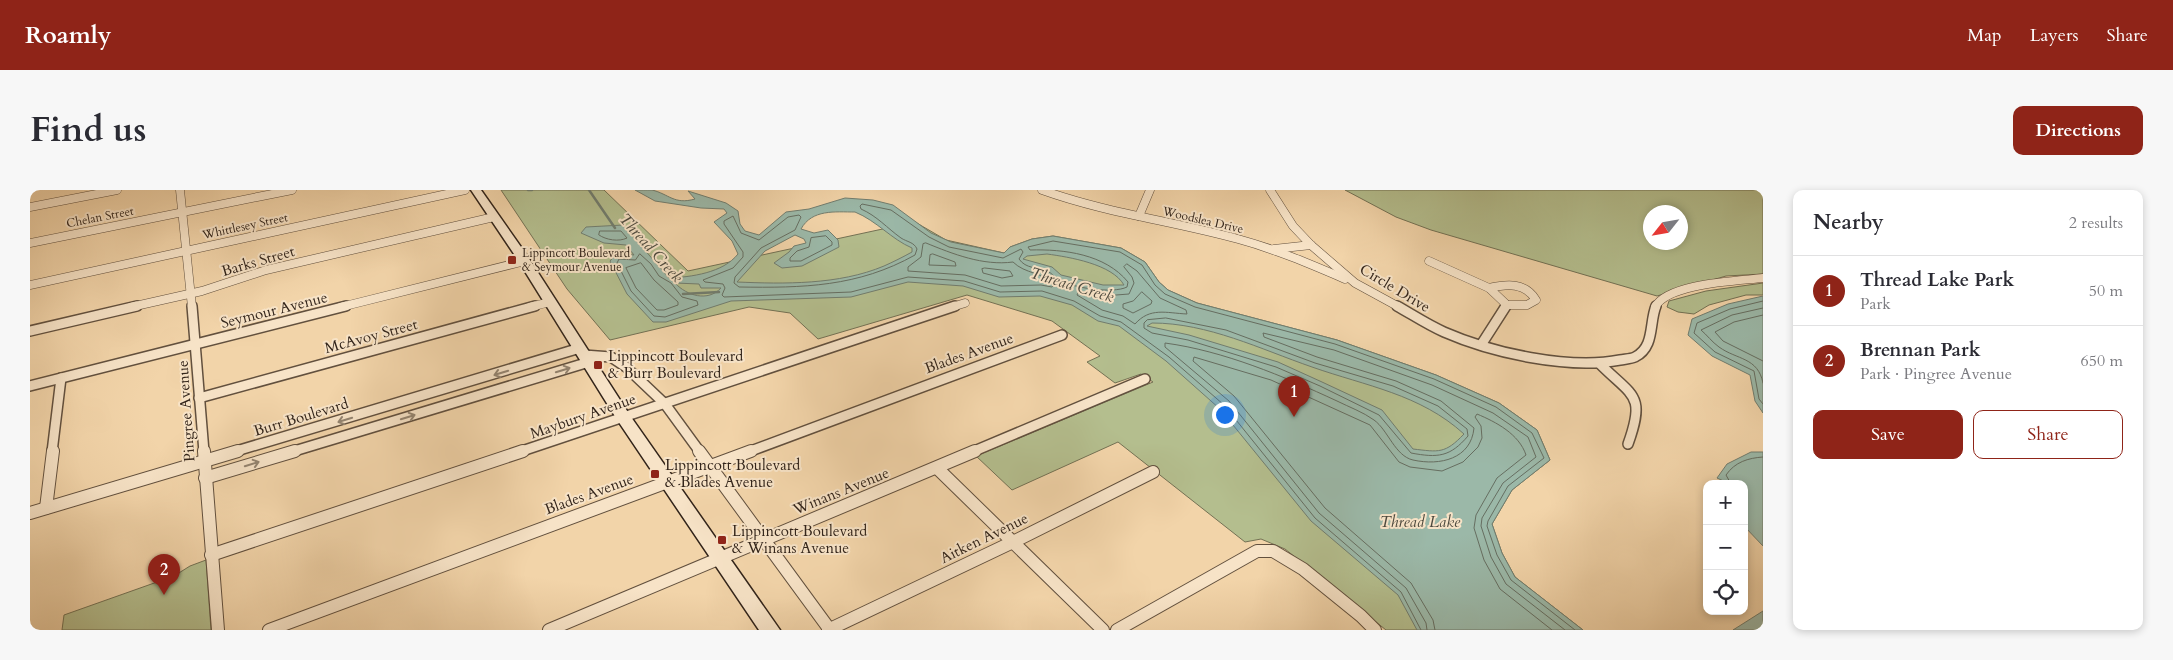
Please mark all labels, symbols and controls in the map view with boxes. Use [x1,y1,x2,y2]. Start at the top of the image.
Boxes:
text: Roamly [25,19,111,52]
text: Map [1967,23,2002,48]
text: Layers [2030,23,2079,48]
text: Share [2107,23,2148,48]
text: Find us [30,106,146,154]
button: Directions [2013,106,2143,155]
street label: Chelan Street [65,203,135,231]
street label: Woodslea Drive [1160,203,1245,237]
north arrow [1643,205,1688,250]
text: Nearby [1813,208,1884,237]
street label: Whittlesey Street [200,209,290,243]
water label: Thread Creek [614,209,688,287]
text: 2 results [2069,212,2123,234]
street label: Barks Street [219,241,297,281]
place label: Lippincott Boulevard & Seymour Avenue [522,245,631,275]
marker: Lippincott Boulevard & Seymour Avenue [506,254,518,266]
street label: Circle Drive [1356,259,1434,317]
water label: Thread Creek [1028,262,1117,308]
text: Thread Lake Park [1860,267,2014,293]
text: 1 [1825,280,1833,302]
text: 50 m [2089,280,2123,302]
street label: Seymour Avenue [218,287,330,333]
text: Park [1860,293,1891,315]
street label: McAvoy Street [322,314,420,358]
street label: Blades Avenue [922,328,1016,378]
text: Brennan Park [1860,337,1981,363]
place label: Lippincott Boulevard & Burr Boulevard [608,346,743,383]
text: 2 [1825,350,1833,372]
text: 650 m [2081,350,2123,372]
street label: Pingree Avenue [172,359,200,462]
marker: Lippincott Boulevard & Burr Boulevard [592,359,604,371]
text: Park · Pingree Avenue [1860,363,2012,385]
one-way arrow [555,364,571,374]
one-way arrow [493,369,509,379]
pin: 1 [1278,376,1310,417]
street label: Maybury Avenue [527,388,639,444]
street label: Burr Boulevard [251,393,351,441]
your location [1212,402,1238,428]
button: Save [1813,410,1963,459]
button: Share [1973,410,2123,459]
one-way arrow [399,411,415,421]
one-way arrow [337,415,353,425]
place label: Lippincott Boulevard & Blades Avenue [665,455,800,492]
one-way arrow [244,459,260,469]
street label: Winans Avenue [789,463,892,520]
marker: Lippincott Boulevard & Blades Avenue [649,468,661,480]
street label: Blades Avenue [542,469,636,519]
map controls [1703,480,1748,615]
button: + [1703,480,1748,525]
street label: Aitken Avenue [937,508,1032,568]
water label: Thread Lake [1380,511,1461,533]
place label: Lippincott Boulevard & Winans Avenue [732,521,867,558]
button: − [1703,525,1748,570]
marker: Lippincott Boulevard & Winans Avenue [716,534,728,546]
pin: 2 [148,554,180,595]
button: locate [1703,570,1748,615]

